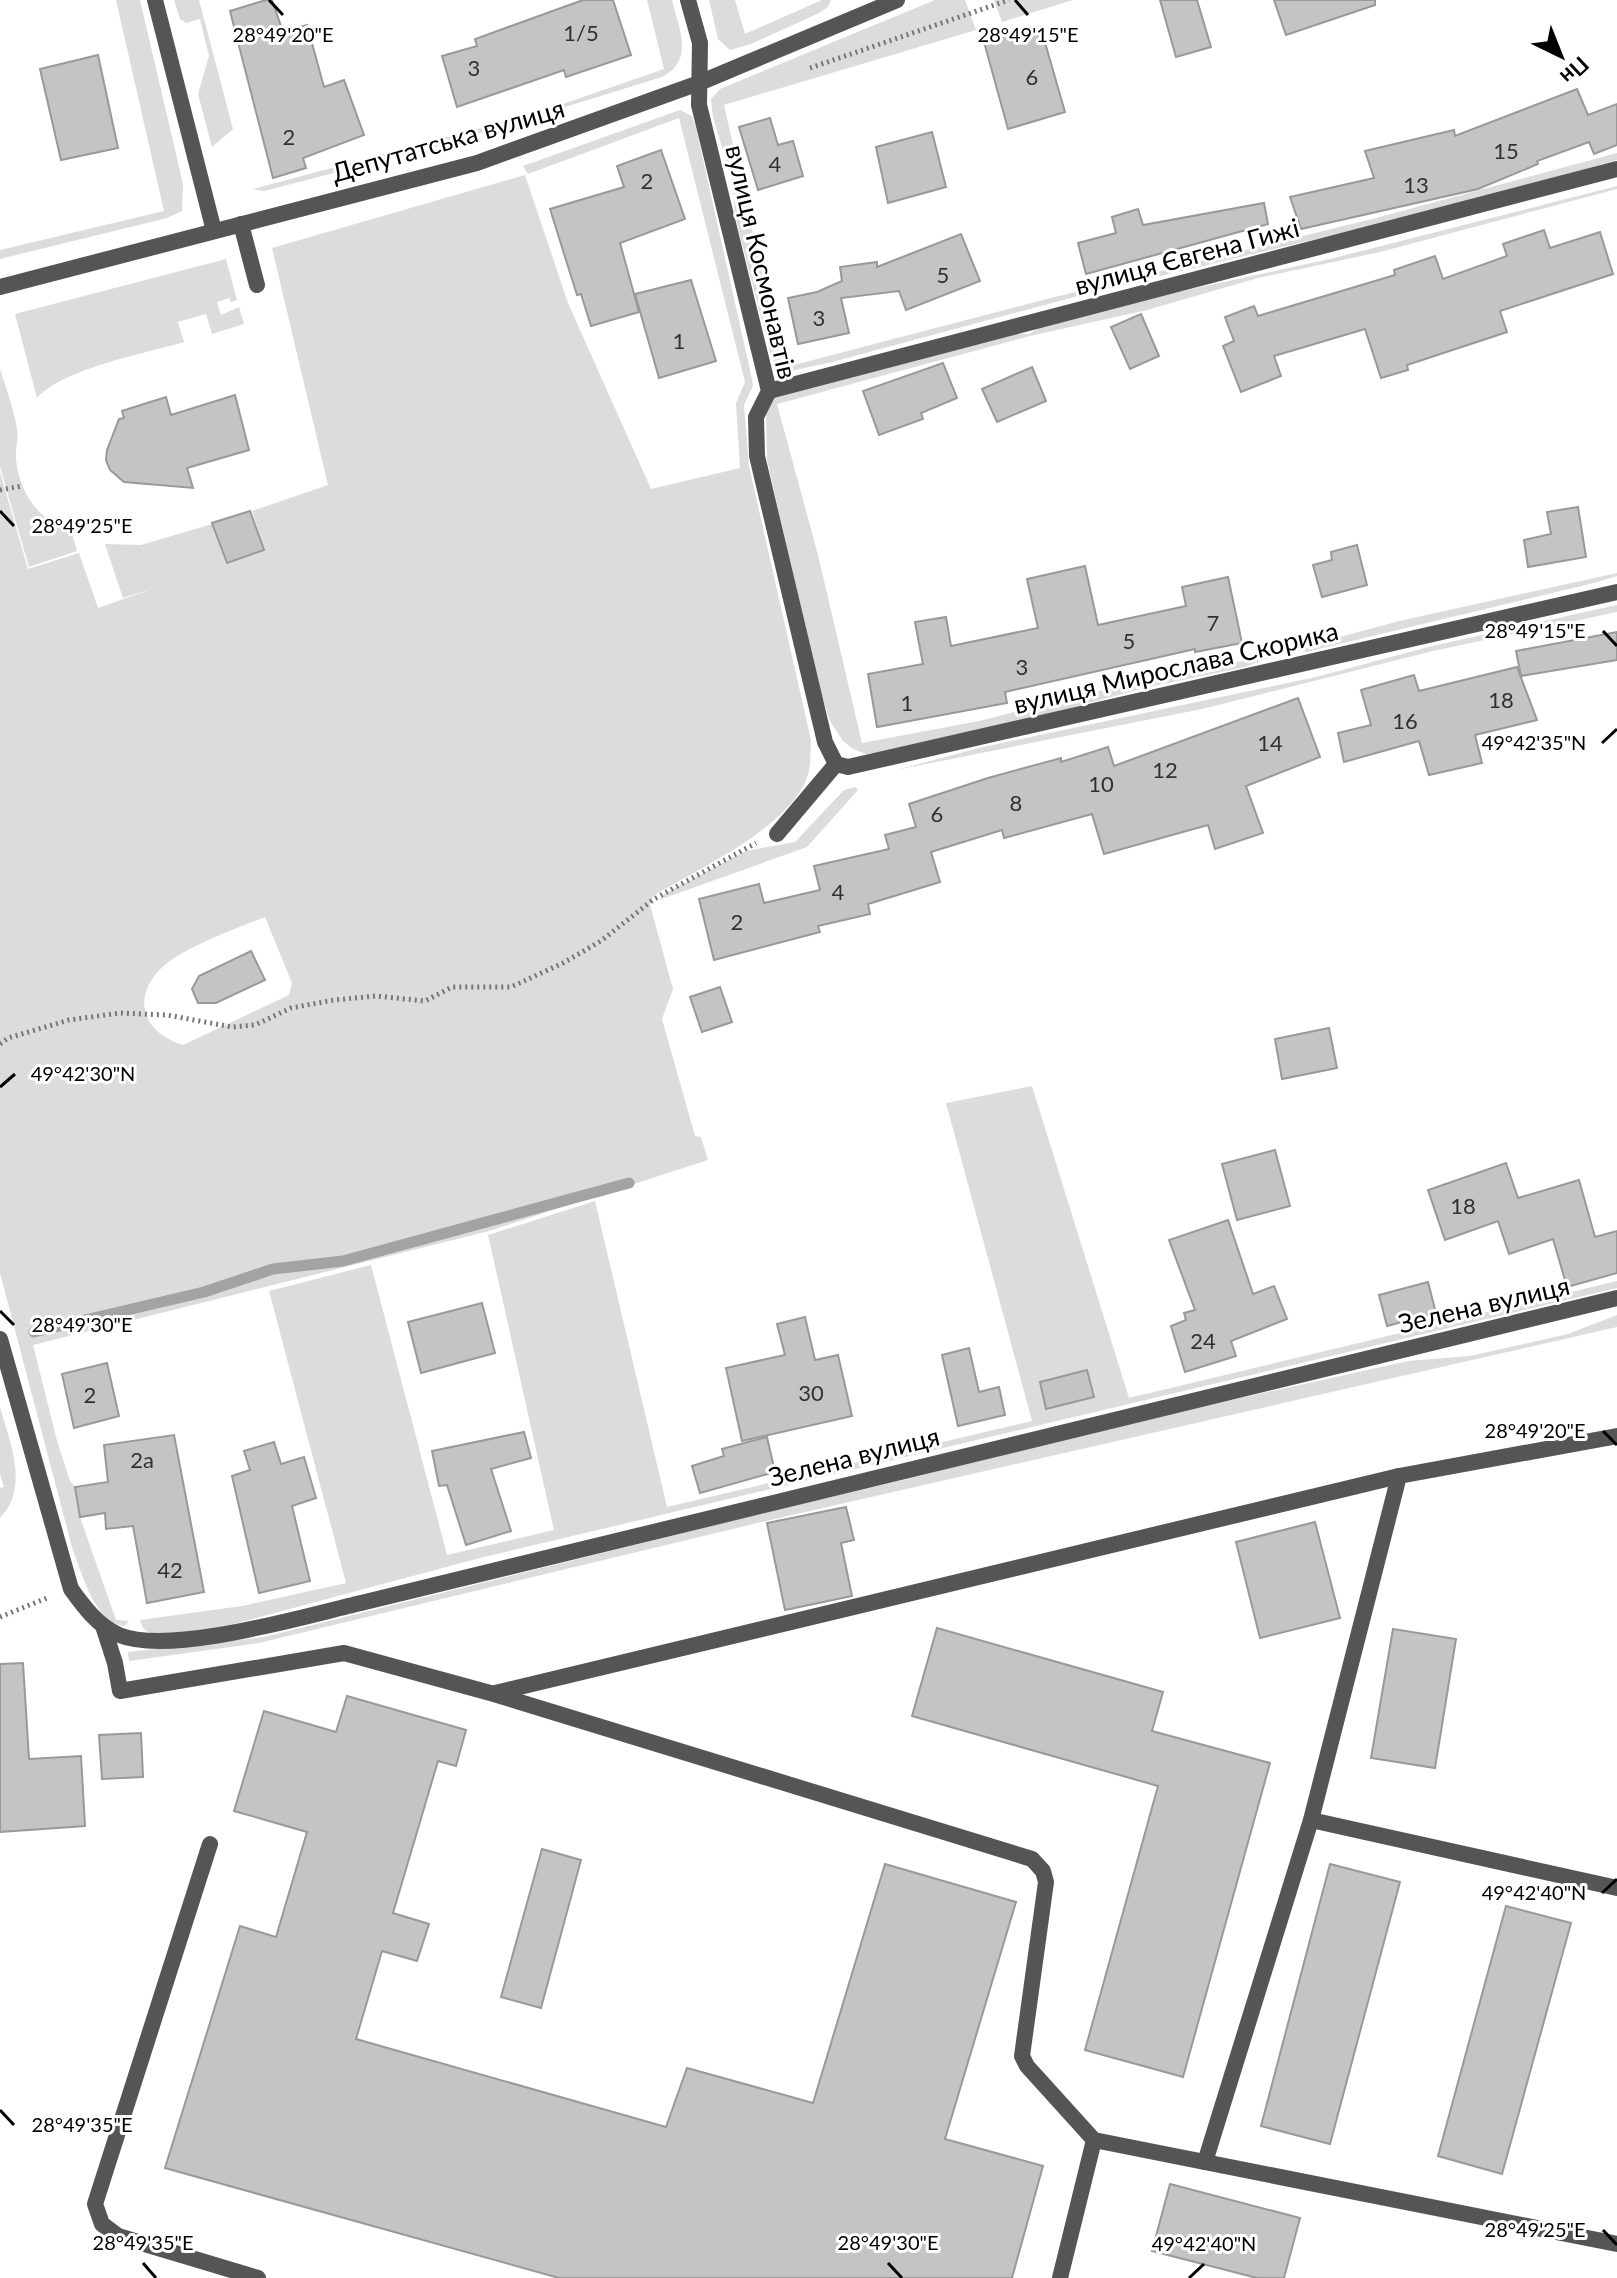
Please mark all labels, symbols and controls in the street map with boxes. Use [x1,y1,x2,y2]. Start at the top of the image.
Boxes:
north arrow [1521,16,1601,96]
house number: 1/5 [563,19,599,46]
text: 28°49'20"E [233,22,333,46]
text: 28°49'15"E [978,22,1078,46]
text: Пн [1555,51,1595,91]
house number: 3 [468,54,480,81]
house number: 6 [1026,63,1038,90]
street label: Депутатська вулиця [327,91,568,189]
house number: 2 [283,123,295,150]
house number: 15 [1493,137,1519,164]
street label: вулиця Космонавтів [719,142,804,382]
house number: 4 [769,150,782,177]
house number: 2 [641,167,653,194]
house number: 13 [1403,171,1429,198]
street label: вулиця Євгена Гижі [1071,211,1302,301]
house number: 5 [937,261,949,288]
house number: 3 [813,304,825,331]
house number: 1 [673,327,685,354]
text: 28°49'25"E [32,513,132,537]
house number: 7 [1207,609,1219,636]
street label: вулиця Мирослава Скорика [1010,614,1341,720]
text: 28°49'15"E [1485,618,1585,642]
house number: 5 [1123,627,1135,654]
house number: 3 [1016,653,1028,680]
house number: 18 [1488,686,1514,713]
house number: 1 [901,689,913,716]
house number: 16 [1392,707,1418,734]
house number: 14 [1257,729,1283,756]
text: 49°42'35"N [1482,730,1586,754]
house number: 12 [1152,756,1178,783]
house number: 10 [1088,770,1114,797]
house number: 8 [1010,789,1022,816]
house number: 6 [931,800,943,827]
house number: 4 [832,878,845,905]
house number: 2 [731,908,743,935]
text: 49°42'30"N [31,1061,135,1085]
house number: 18 [1450,1192,1476,1219]
street label: Зелена вулиця [1395,1269,1573,1339]
text: 28°49'30"E [32,1312,132,1336]
house number: 24 [1190,1327,1216,1354]
house number: 30 [798,1379,824,1406]
house number: 2 [84,1381,96,1408]
text: 28°49'20"E [1485,1418,1585,1442]
street label: Зелена вулиця [765,1419,943,1493]
house number: 2а [130,1446,154,1473]
house number: 42 [157,1556,183,1583]
text: 49°42'40"N [1482,1880,1586,1904]
text: 28°49'35"E [32,2112,132,2136]
text: 28°49'25"E [1485,2217,1585,2241]
text: 28°49'35"E [93,2230,193,2254]
text: 28°49'30"E [838,2230,938,2254]
text: 49°42'40"N [1152,2231,1256,2255]

